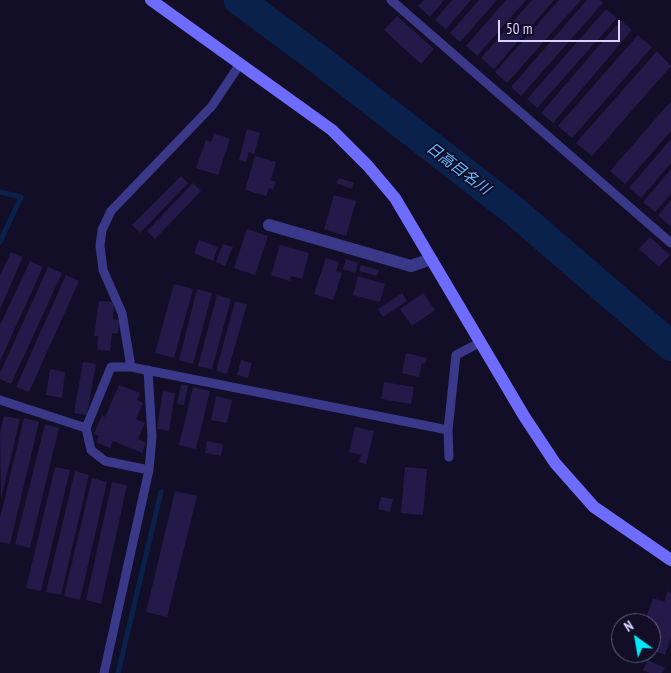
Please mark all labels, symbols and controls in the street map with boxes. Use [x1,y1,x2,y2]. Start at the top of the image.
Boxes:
scale bar [501,10,624,42]
text: 50 m [506,19,532,38]
water label: 日高目名川 [423,139,493,199]
north arrow [611,613,661,663]
text: N [621,616,637,636]

